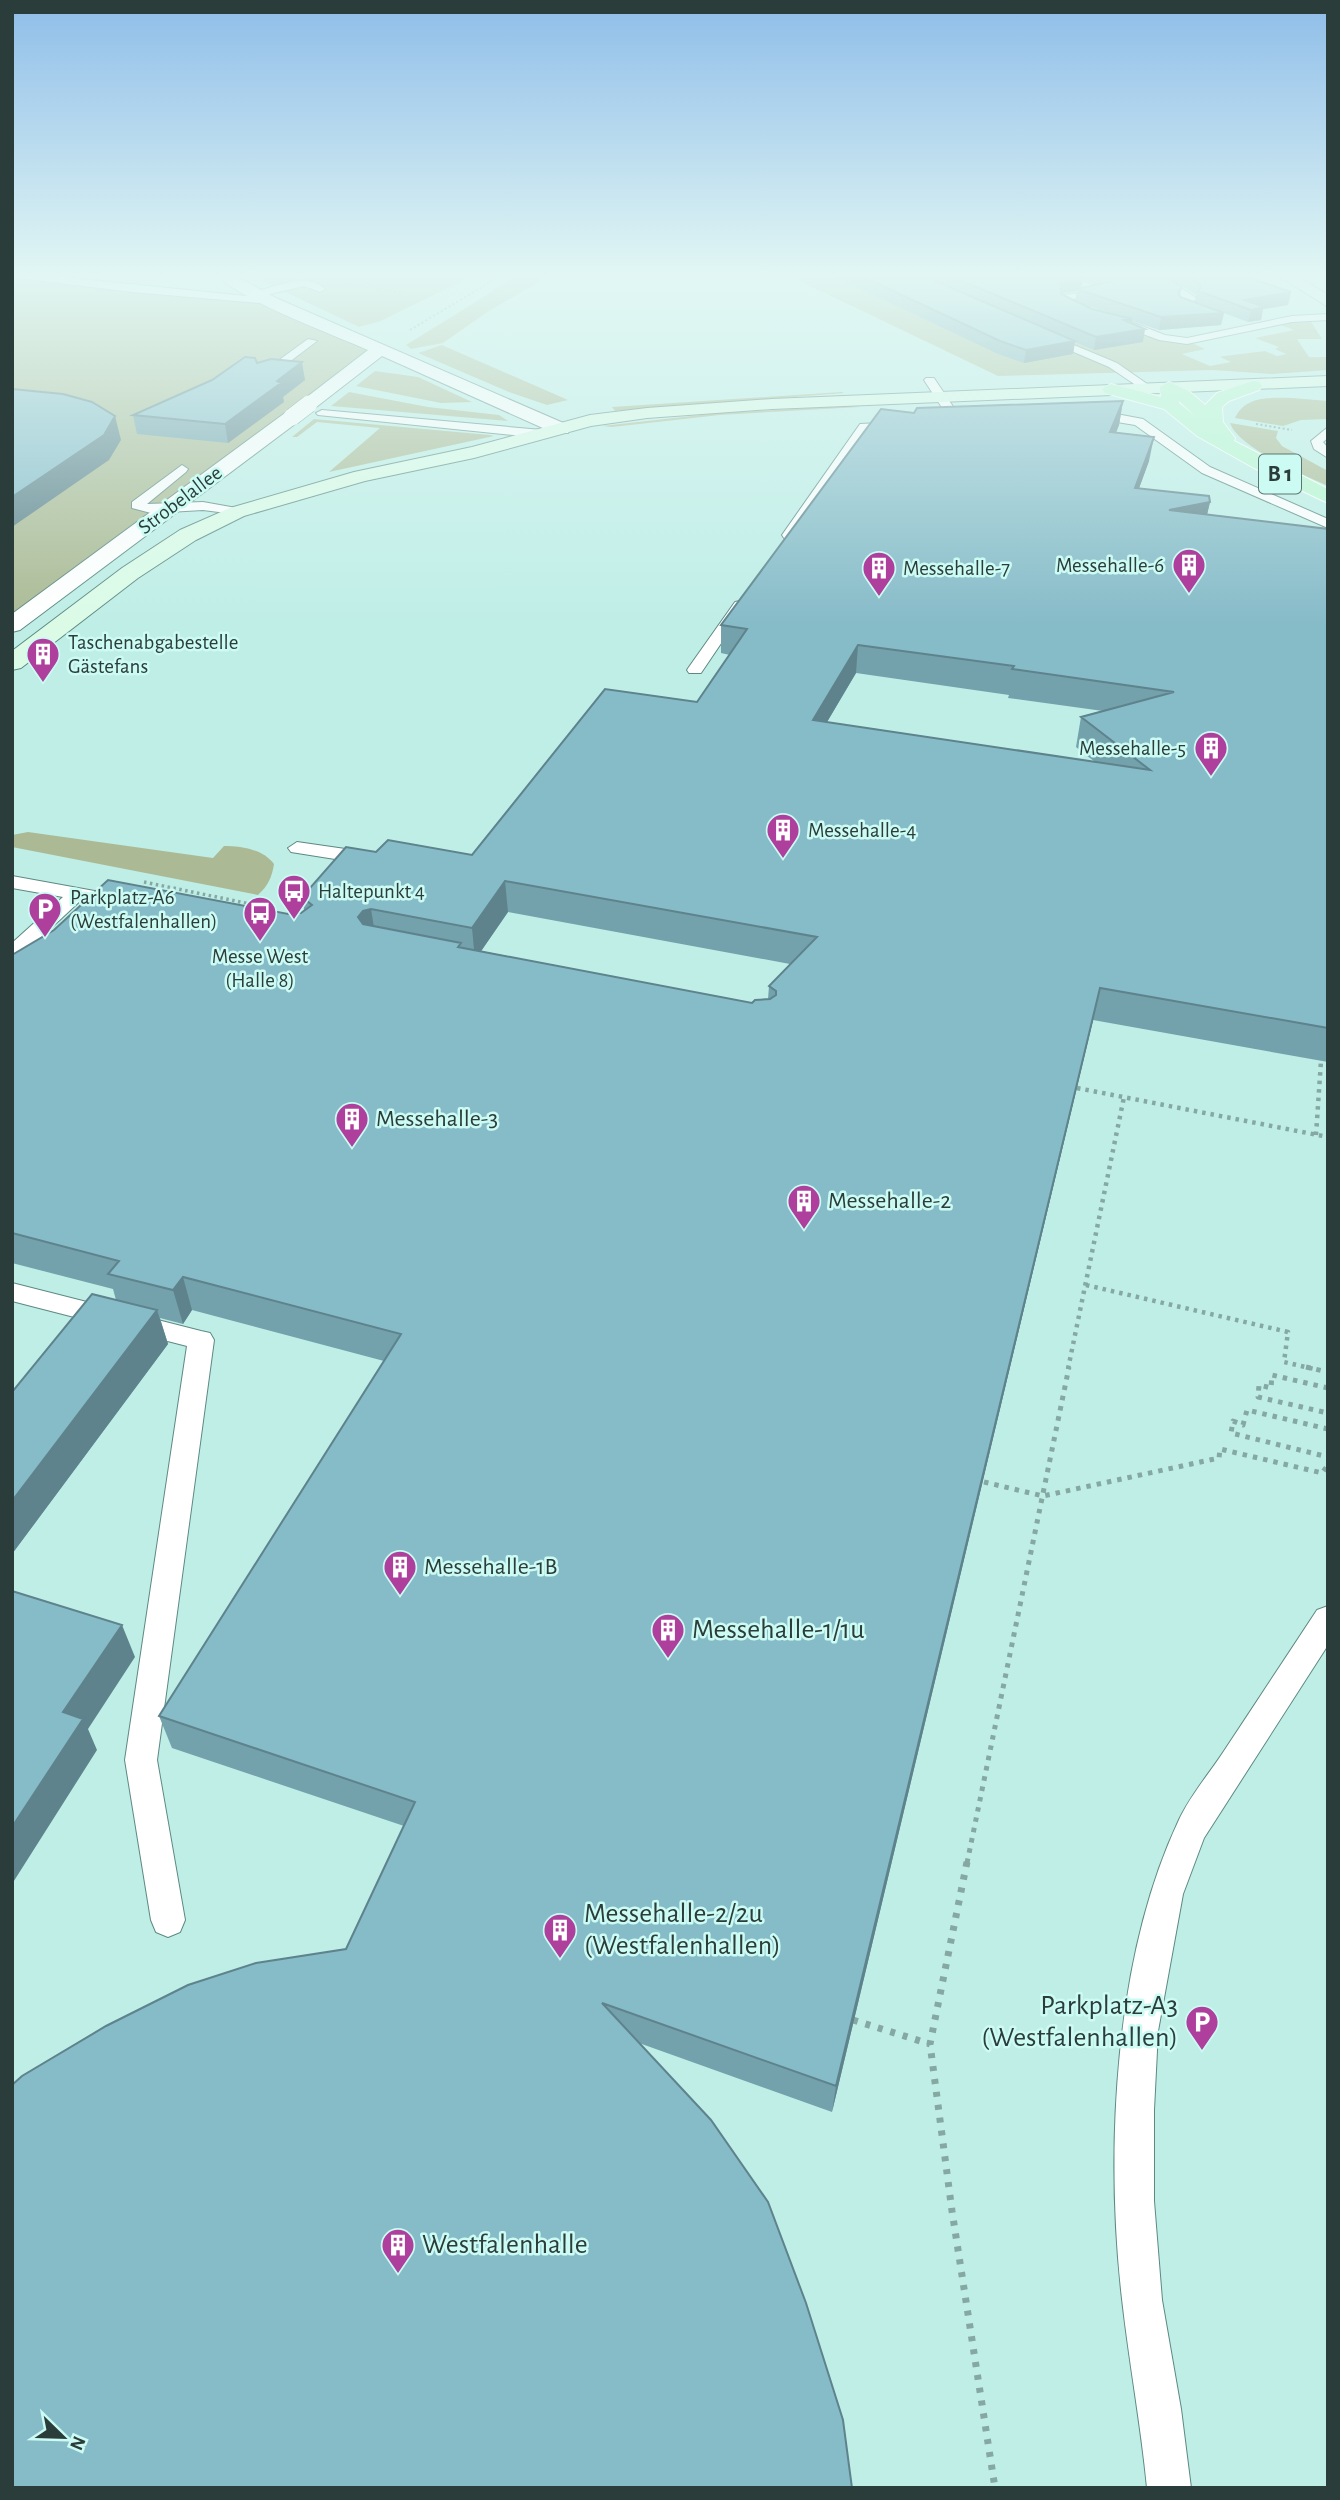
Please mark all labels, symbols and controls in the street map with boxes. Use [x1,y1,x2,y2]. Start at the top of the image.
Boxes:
road number: B 1 [1259,454,1301,494]
street label: Strobelallee [134,462,226,538]
building icon: Messehalle-6 [1170,546,1208,595]
building icon: Messehalle-7 [860,549,898,598]
place label: Messehalle-6 [1056,555,1164,576]
place label: Messehalle-7 [903,558,1010,579]
place label: Taschenabgabestelle Gästefans [68,632,238,677]
building icon: Taschenabgabestelle Gästefans [24,635,62,684]
building icon: Messehalle-5 [1192,729,1230,778]
place label: Messehalle-5 [1079,738,1186,759]
building icon: Messehalle-4 [764,811,802,860]
place label: Messehalle-4 [808,820,916,841]
bus stop icon: Haltepunkt 4 [275,872,313,921]
place label: Haltepunkt 4 [318,881,425,902]
place label: Parkplatz-A6 (Westfalenhallen) [70,887,218,932]
parking icon: Parkplatz-A6 (Westfalenhallen) [26,890,64,939]
bus stop icon: Messe West (Halle 8) [241,894,279,943]
place label: Messe West (Halle 8) [212,946,309,991]
building icon: Messehalle-3 [333,1100,371,1149]
place label: Messehalle-3 [376,1107,498,1131]
building icon: Messehalle-2 [785,1182,823,1231]
place label: Messehalle-2 [828,1189,951,1213]
building icon: Messehalle-1B [381,1548,419,1597]
place label: Messehalle-1B [424,1555,557,1579]
building icon: Messehalle-1/1u [649,1611,687,1660]
place label: Messehalle-1/1u [692,1616,864,1644]
place label: Messehalle-2/2u (Westfalenhallen) [584,1900,781,1960]
building icon: Messehalle-2/2u (Westfalenhallen) [541,1911,579,1960]
place label: Parkplatz-A3 (Westfalenhallen) [981,1992,1178,2052]
parking icon: Parkplatz-A3 (Westfalenhallen) [1183,2003,1221,2052]
building icon: Westfalenhalle [379,2226,417,2275]
place label: Westfalenhalle [422,2231,588,2259]
north arrow [28,2402,98,2472]
text: N [66,2433,89,2453]

